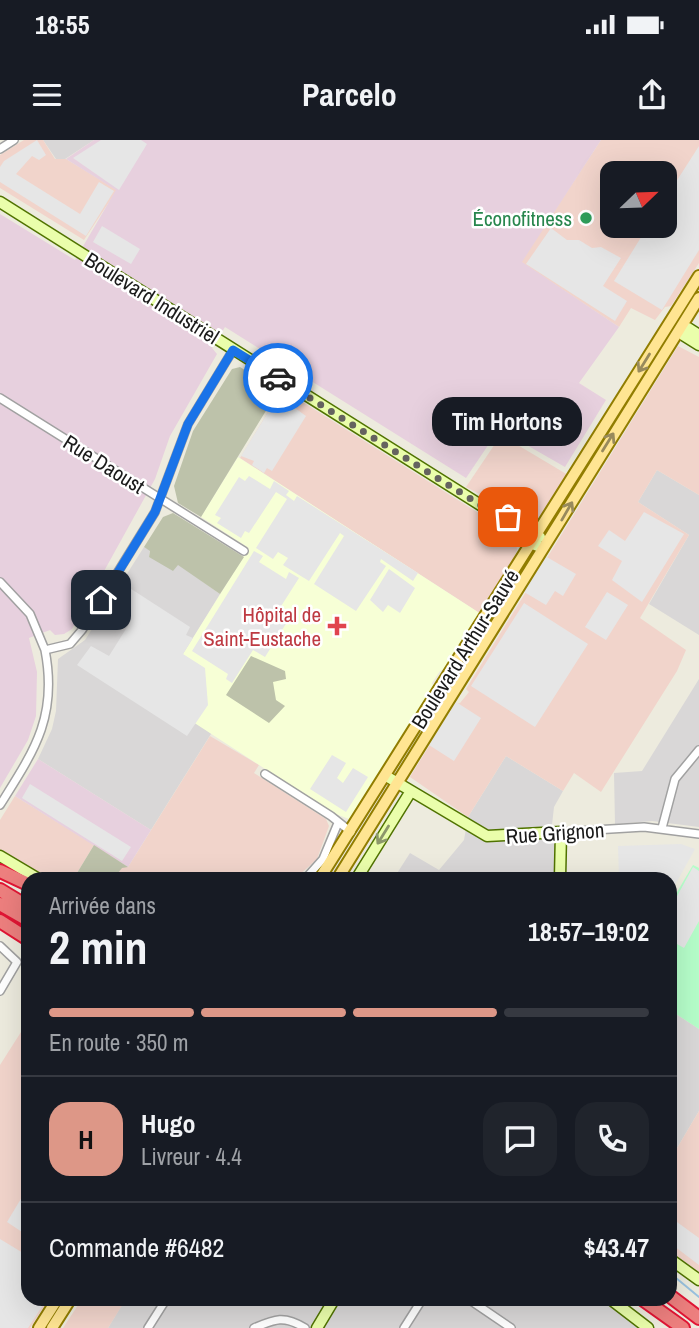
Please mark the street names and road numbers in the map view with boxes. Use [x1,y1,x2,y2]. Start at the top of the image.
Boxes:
street label: Boulevard Industriel [79,245,225,351]
street label: Rue Daoust [58,428,150,500]
street label: Boulevard Arthur-Sauvé [404,564,526,734]
street label: Rue Grignon [505,815,605,851]

